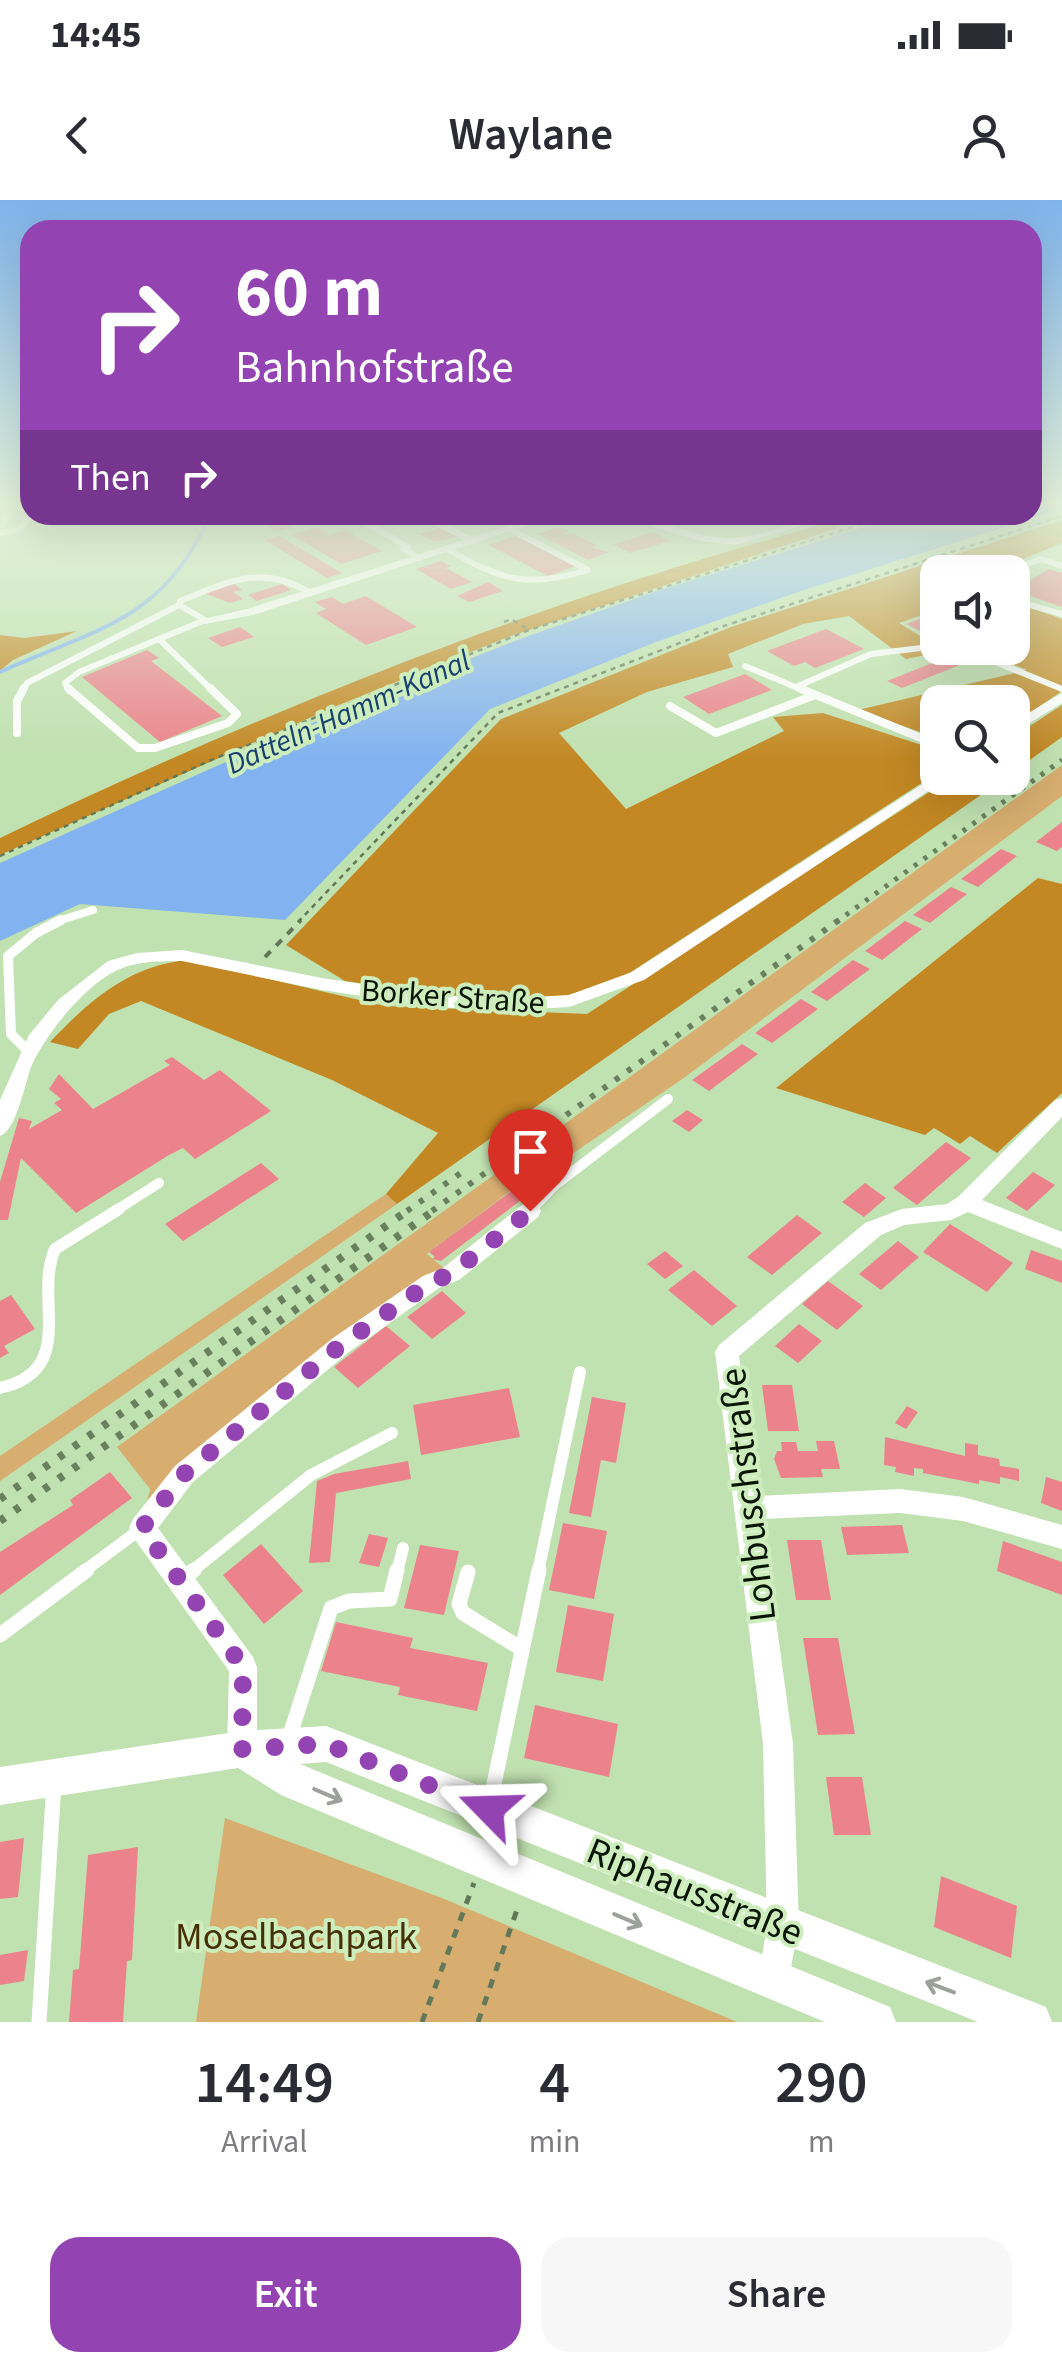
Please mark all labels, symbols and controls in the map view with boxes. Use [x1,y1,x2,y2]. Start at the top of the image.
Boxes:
text: 14:45 [50,8,142,62]
text: Waylane [449,103,613,167]
icon: back [50,108,105,163]
icon: person [957,108,1012,163]
text: 60 m [235,243,383,343]
icon: right [70,260,200,390]
text: Bahnhofstraße [235,336,514,400]
icon: right [171,450,226,505]
text: Then [70,451,151,505]
map controls [920,555,1030,795]
button: sound [920,555,1030,665]
water label: Datteln-Hamm-Kanal [219,639,478,786]
button: search [920,685,1030,795]
street label: Borker Straße [360,968,546,1026]
pin [488,1109,573,1212]
icon: arrive [503,1124,558,1179]
street label: Lohbuschstraße [706,1365,790,1625]
position arrow [437,1757,541,1861]
one-way arrow [312,1788,342,1806]
street label: Riphausstraße [579,1824,811,1960]
park label: Moselbachpark [175,1910,417,1964]
one-way arrow [612,1913,643,1931]
one-way arrow [925,1977,956,1995]
text: 14:49 [195,2041,334,2126]
text: 4 [539,2041,570,2126]
text: 290 [775,2041,867,2126]
text: Arrival [221,2119,307,2165]
text: min [529,2119,581,2165]
text: m [808,2119,835,2165]
button: Exit [50,2237,521,2352]
button: Share [541,2237,1012,2352]

